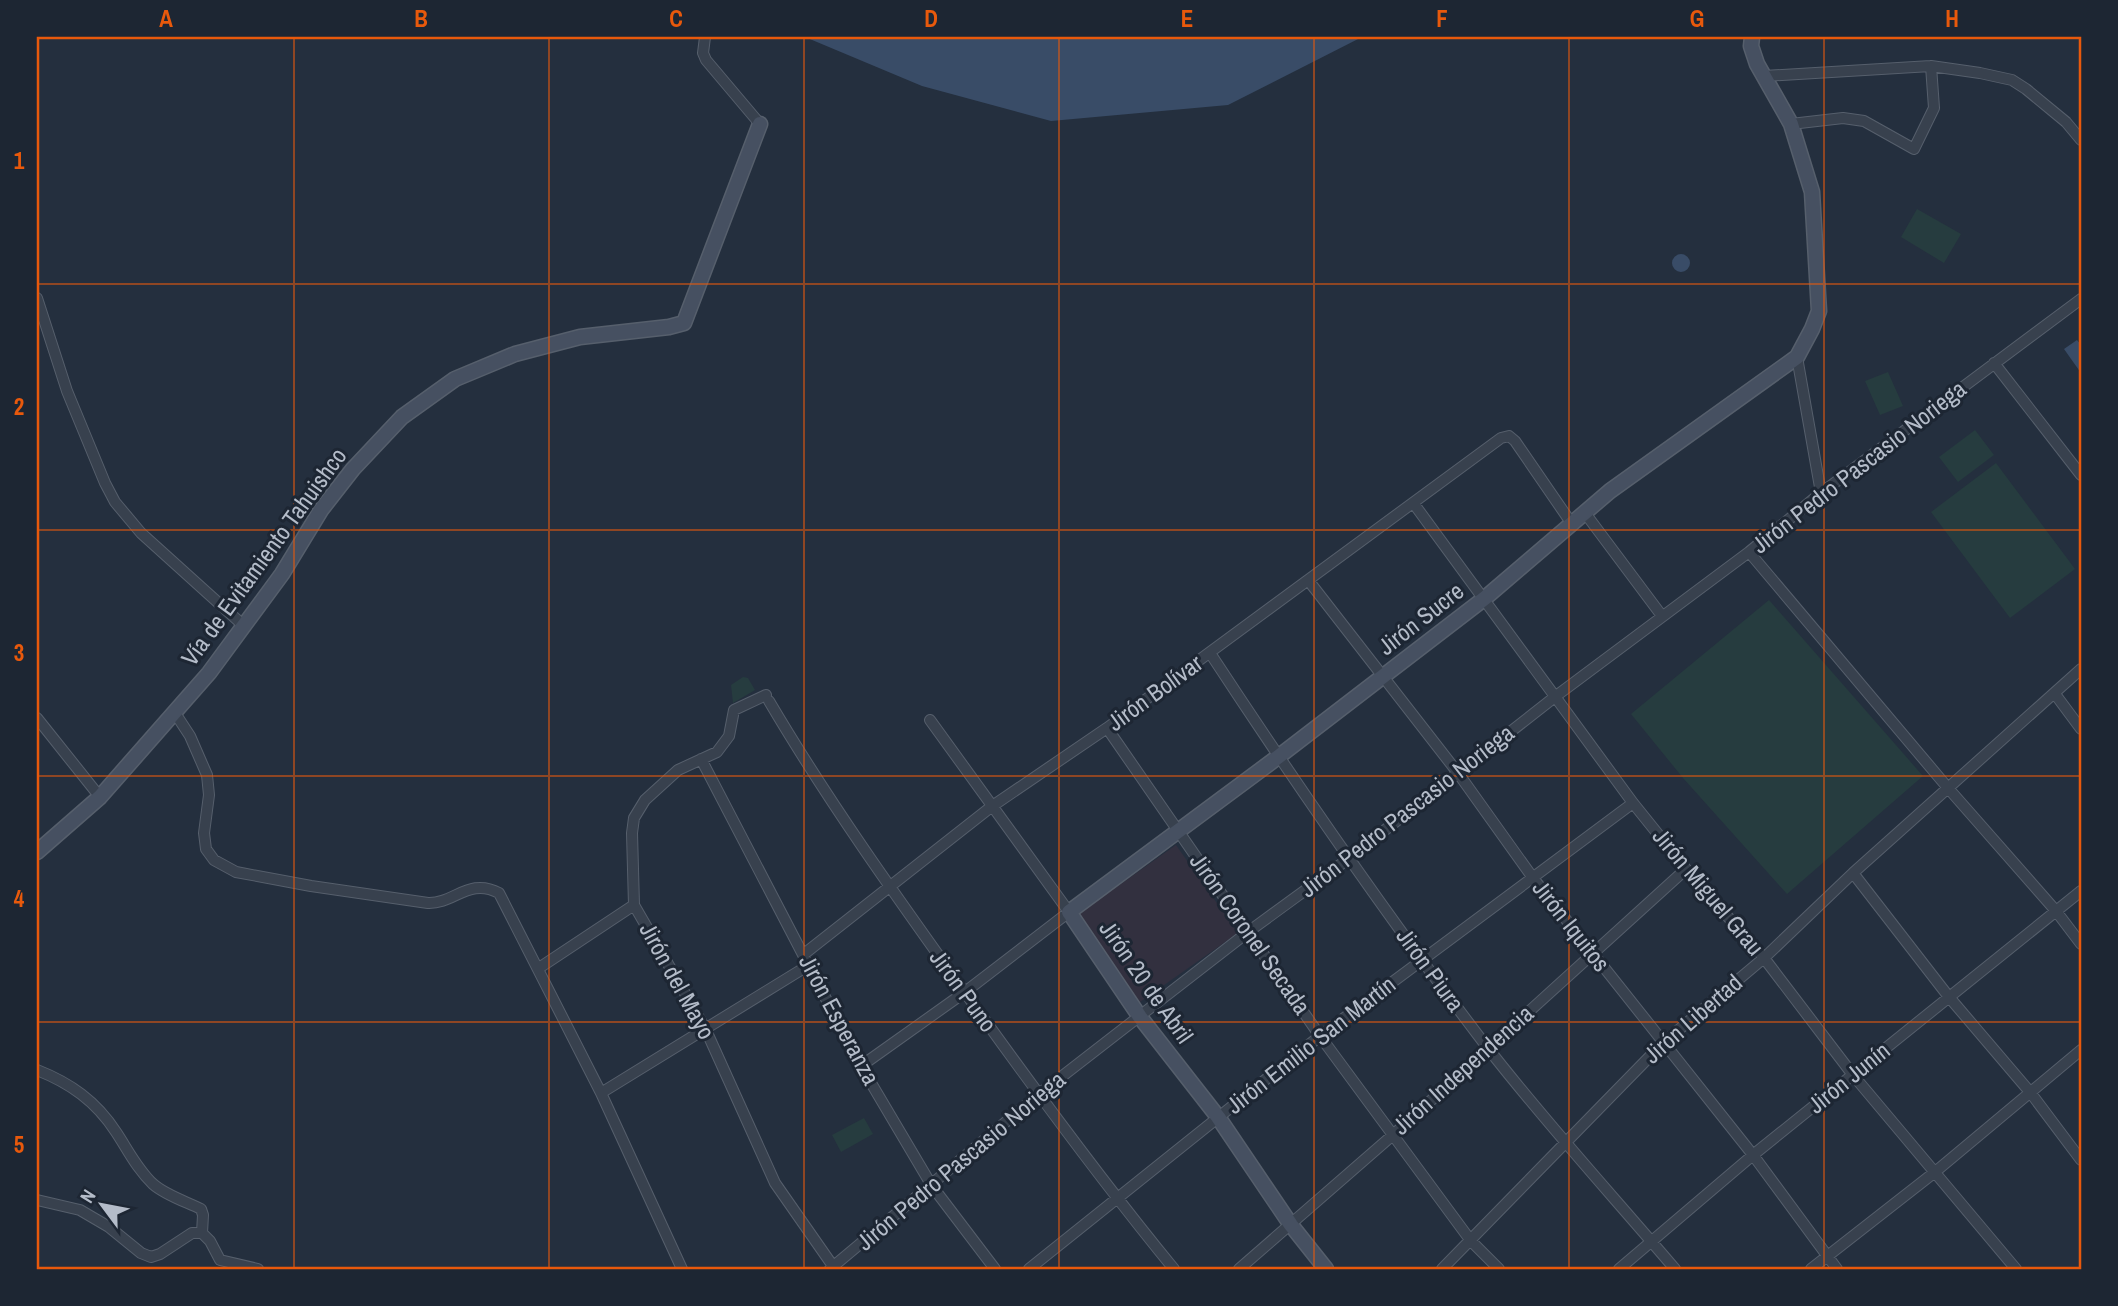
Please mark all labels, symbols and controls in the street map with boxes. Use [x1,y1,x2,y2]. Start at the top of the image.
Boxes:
text: A [159,3,173,34]
text: B [414,3,428,34]
text: C [669,3,683,34]
text: D [924,3,938,34]
text: E [1181,3,1193,34]
text: F [1436,3,1448,34]
text: G [1690,3,1704,34]
text: H [1945,3,1959,34]
text: 1 [14,145,25,176]
street label: Jirón Pedro Pascasio Noriega [1745,372,1972,560]
text: 2 [14,391,24,422]
street label: Vía de Evitamiento Tahuishco [173,441,353,672]
street label: Jirón Sucre [1371,575,1470,662]
text: 3 [14,637,24,668]
street label: Jirón Bolívar [1100,647,1209,738]
street label: Jirón Pedro Pascasio Noriega [1293,716,1520,904]
street label: Jirón Miguel Grau [1646,821,1772,962]
street label: Jirón Coronel Secada [1183,846,1319,1021]
street label: Jirón Iquitos [1526,873,1618,978]
text: 4 [14,883,25,914]
street label: Jirón 20 de Abril [1093,914,1201,1049]
street label: Jirón del Mayo [633,916,723,1045]
street label: Jirón Piura [1390,921,1472,1018]
street label: Jirón Puno [923,943,1005,1038]
street label: Jirón Esperanza [792,949,888,1090]
street label: Jirón Libertad [1636,966,1749,1070]
street label: Jirón Emilio San Martín [1219,968,1402,1120]
street label: Jirón Independencia [1385,997,1540,1141]
street label: Jirón Junín [1800,1034,1896,1120]
street label: Jirón Pedro Pascasio Noriega [849,1063,1072,1257]
text: 5 [14,1129,24,1160]
north arrow [66,1170,136,1240]
text: N [74,1184,102,1208]

